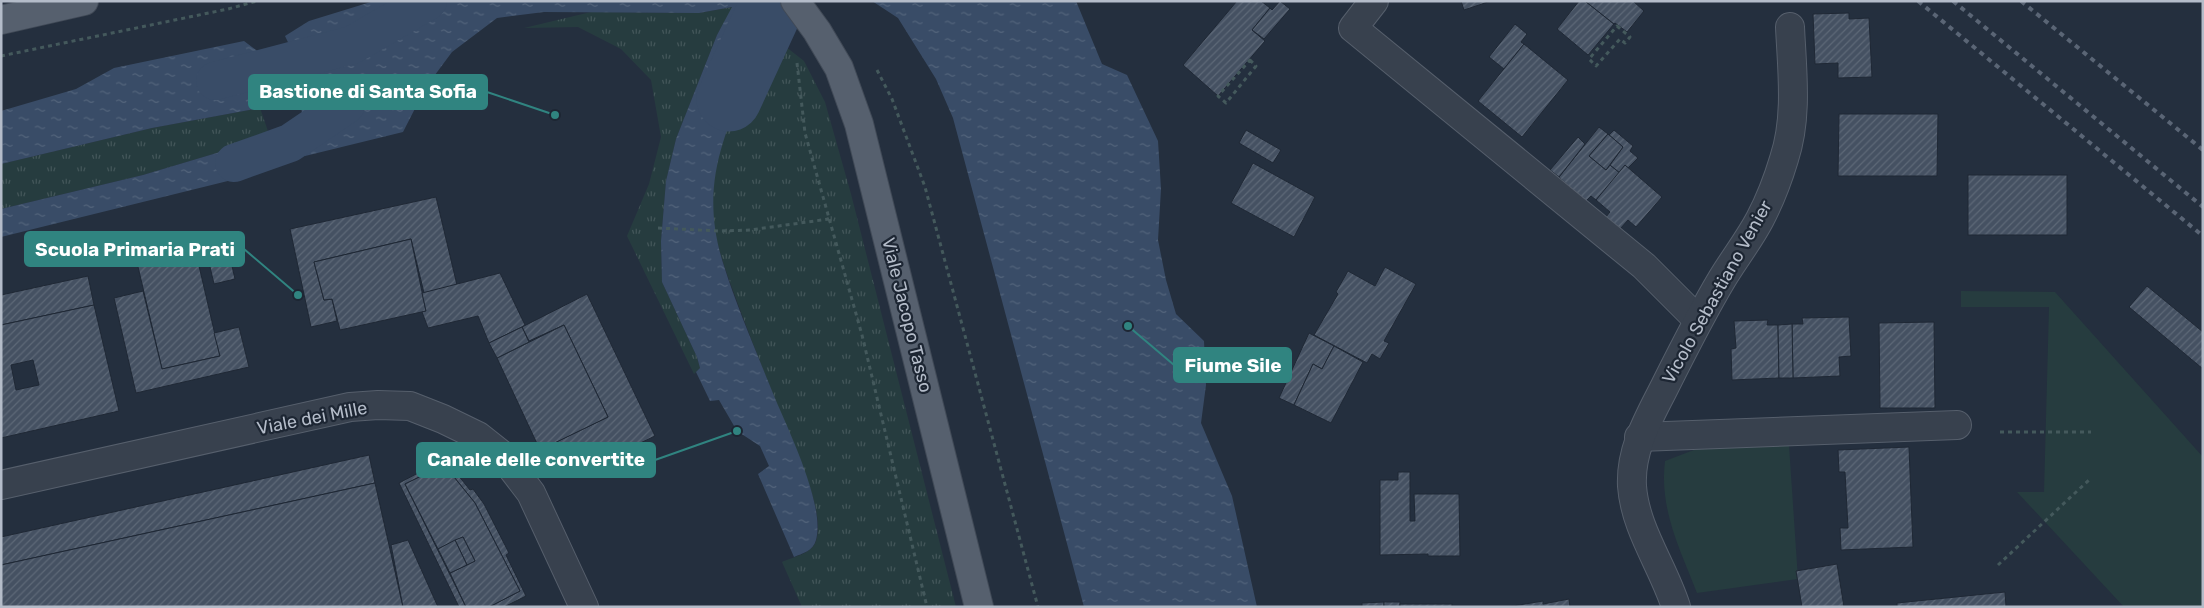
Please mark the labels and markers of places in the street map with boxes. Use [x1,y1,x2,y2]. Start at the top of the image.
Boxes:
callout: Bastione di Santa Sofia [249,75,487,109]
callout: Scuola Primaria Prati [25,232,244,266]
callout: Fiume Sile [1174,348,1291,382]
callout: Canale delle convertite [417,443,655,477]

